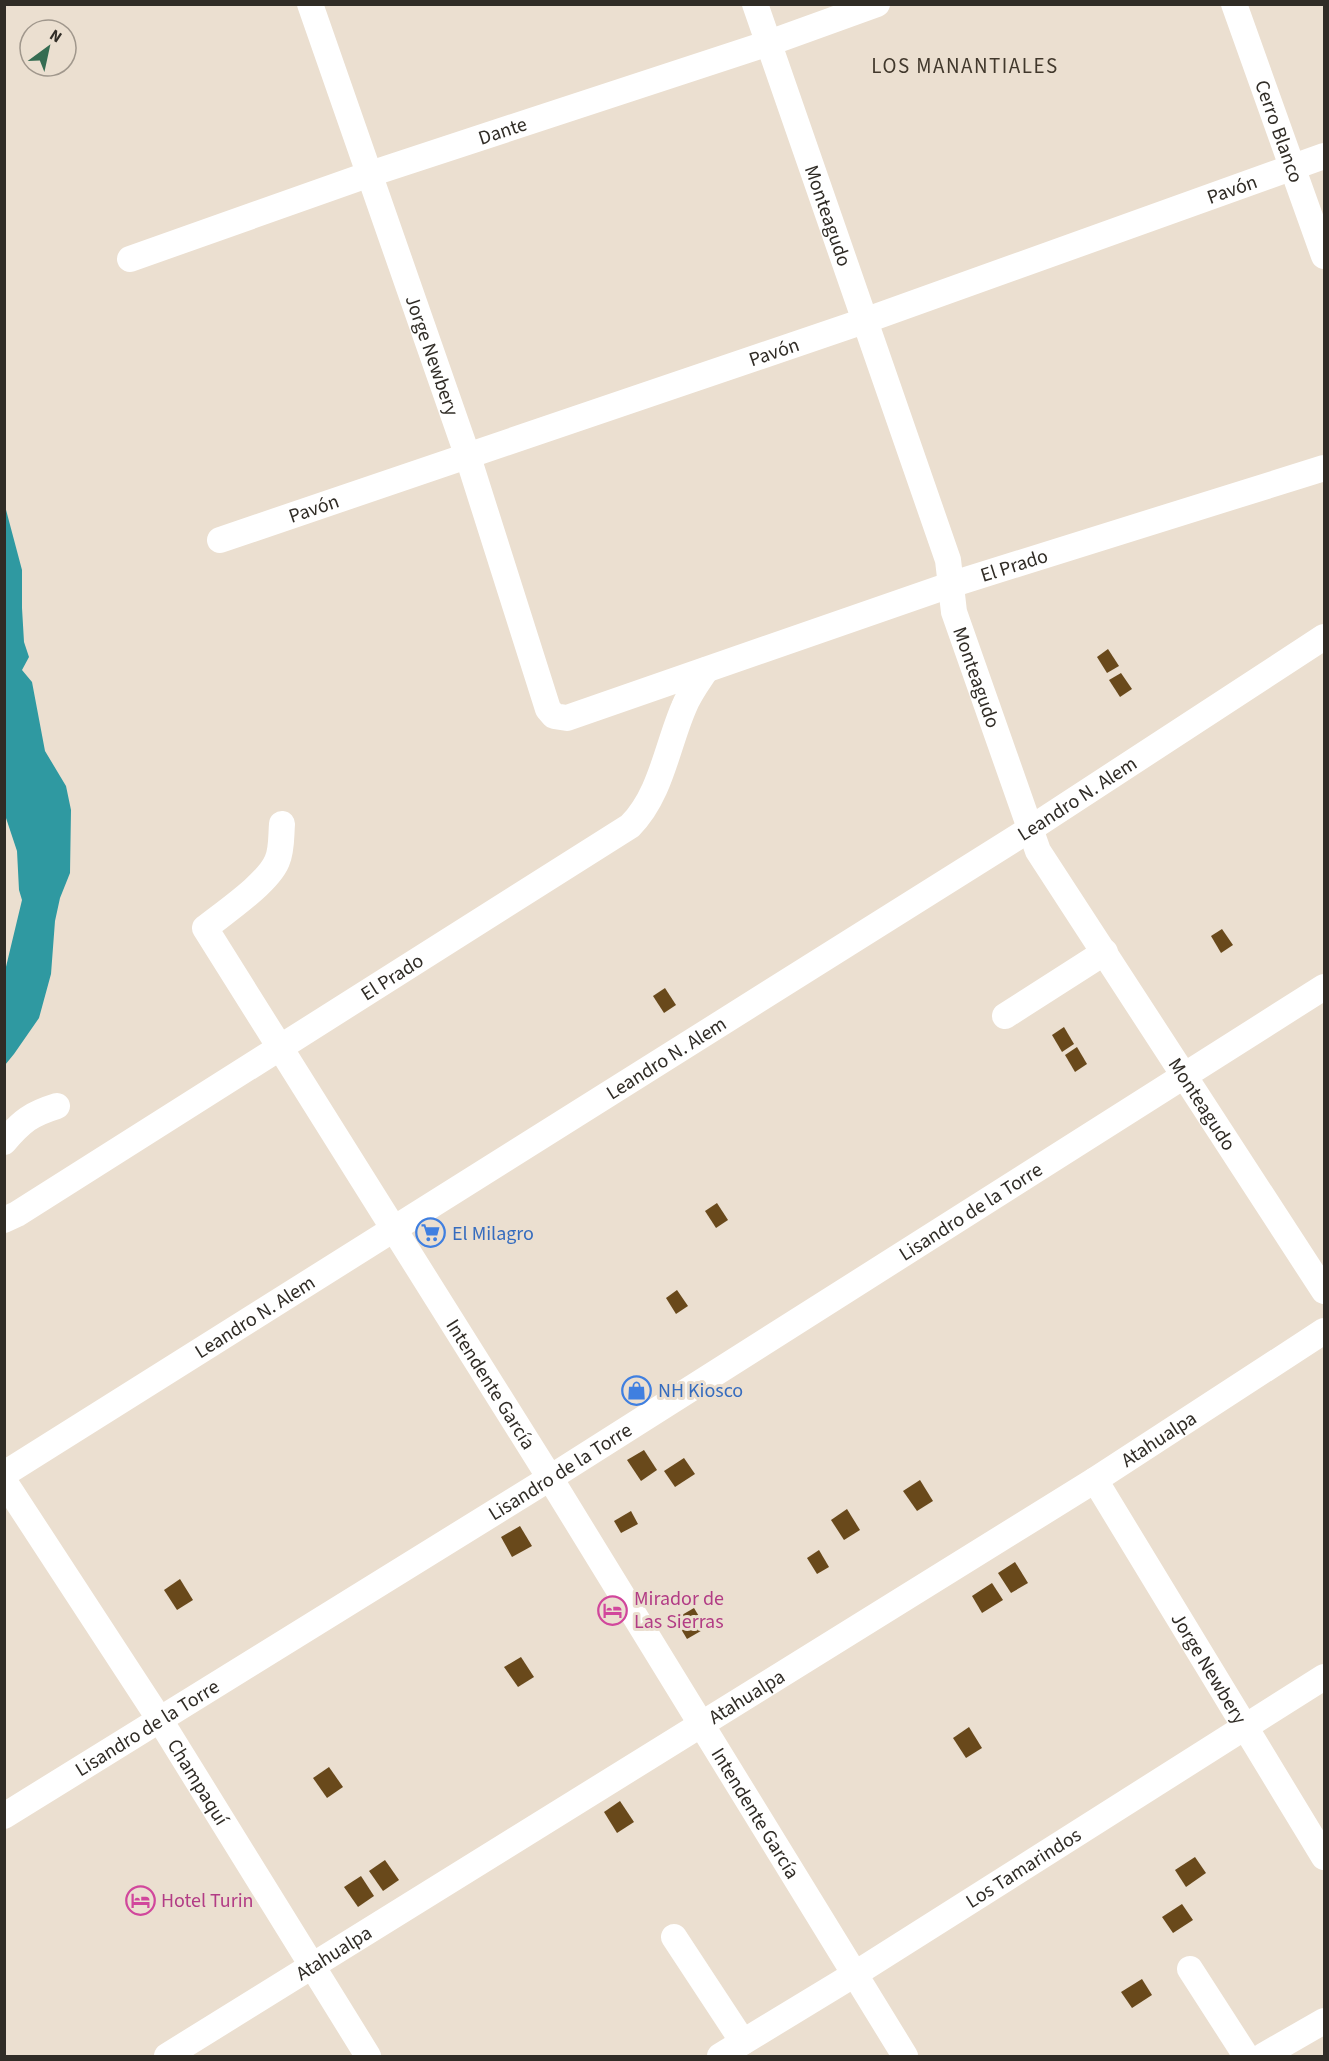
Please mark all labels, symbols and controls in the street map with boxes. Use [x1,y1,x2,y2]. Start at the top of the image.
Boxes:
north arrow [18,18,78,78]
text: N [45,24,66,48]
district label: LOS MANANTIALES [871,51,1059,81]
street label: Cerro Blanco [1247,76,1310,187]
street label: Dante [475,110,531,153]
street label: Monteagudo [797,162,858,270]
street label: Pavón [1203,168,1261,212]
street label: Jorge Newbery [398,291,466,420]
street label: Pavón [745,331,803,374]
street label: Pavón [285,488,343,531]
street label: El Prado [977,542,1052,590]
street label: Monteagudo [945,623,1007,732]
street label: Leandro N. Alem [1012,750,1143,848]
street label: El Prado [356,947,429,1008]
street label: Leandro N. Alem [601,1010,732,1107]
street label: Monteagudo [1161,1053,1242,1156]
street label: Lisandro de la Torre [894,1156,1048,1268]
supermarket icon: El Milagro [415,1217,447,1249]
place label: El Milagro [452,1220,534,1248]
street label: Leandro N. Alem [190,1269,321,1366]
street label: Intendente García [439,1314,542,1455]
shop icon: NH Kiosco [621,1374,653,1406]
place label: NH Kiosco [658,1377,743,1405]
street label: Atahualpa [1116,1405,1202,1474]
street label: Lisandro de la Torre [483,1416,638,1528]
place label: Mirador de Las Sierras [634,1585,724,1636]
hotel icon: Mirador de Las Sierras [597,1594,629,1626]
street label: Jorge Newbery [1164,1607,1253,1730]
street label: Atahualpa [704,1663,790,1731]
street label: Lisandro de la Torre [70,1673,225,1784]
street label: Champaquí [160,1734,235,1832]
street label: Intendente García [704,1743,806,1884]
street label: Los Tamarindos [961,1821,1087,1915]
hotel icon: Hotel Turin [124,1884,156,1916]
place label: Hotel Turin [161,1887,254,1915]
street label: Atahualpa [291,1919,378,1988]

